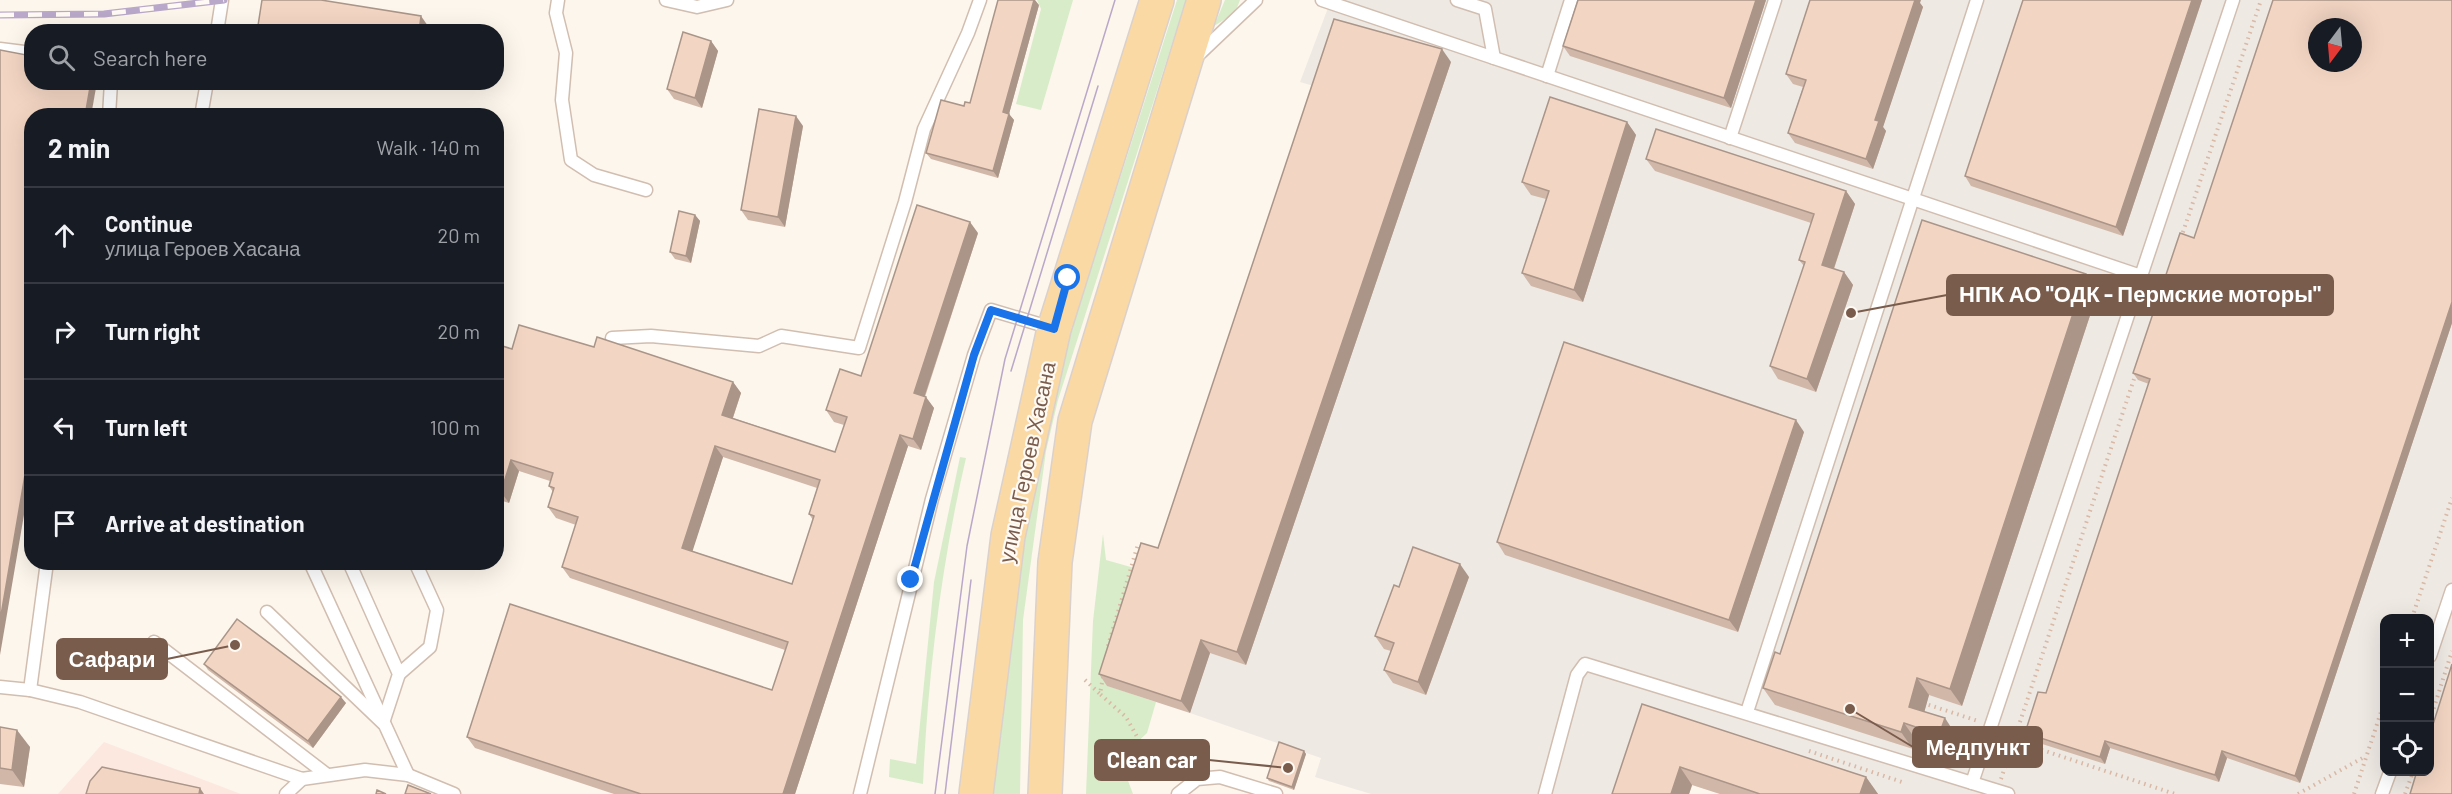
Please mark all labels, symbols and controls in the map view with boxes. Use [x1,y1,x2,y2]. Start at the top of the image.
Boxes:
north arrow [2308,18,2362,72]
search box [24,24,504,90]
icon: search [45,41,78,74]
text: Search here [93,44,207,70]
text: 2 min [48,132,110,163]
text: Walk · 140 m [376,135,480,159]
text: Continue [105,210,193,236]
icon: ahead [48,219,81,252]
text: 20 m [437,223,480,247]
text: улица Героев Хасана [105,236,300,260]
route start [1054,264,1080,290]
callout: НПК АО "ОДК - Пермские моторы" [1947,275,2333,315]
text: НПК АО "ОДК - Пермские моторы" [1959,280,2321,307]
icon: right [48,315,81,348]
text: Turn right [105,318,200,344]
text: 20 m [437,319,480,343]
street label: улица Героев Хасана [992,359,1060,565]
icon: left [48,411,81,444]
text: Turn left [105,414,188,440]
text: 100 m [430,415,480,439]
icon: arrive [48,507,81,540]
text: Arrive at destination [105,510,304,536]
route end [897,566,923,592]
map controls [2380,614,2434,776]
button: + [2380,614,2434,668]
callout: Сафари [57,639,167,679]
text: Сафари [69,645,155,672]
button: − [2380,668,2434,722]
button: locate [2380,722,2434,776]
callout: Медпункт [1913,727,2042,767]
text: Медпункт [1925,733,2031,760]
callout: Clean car [1095,740,1209,780]
text: Clean car [1107,746,1198,772]

